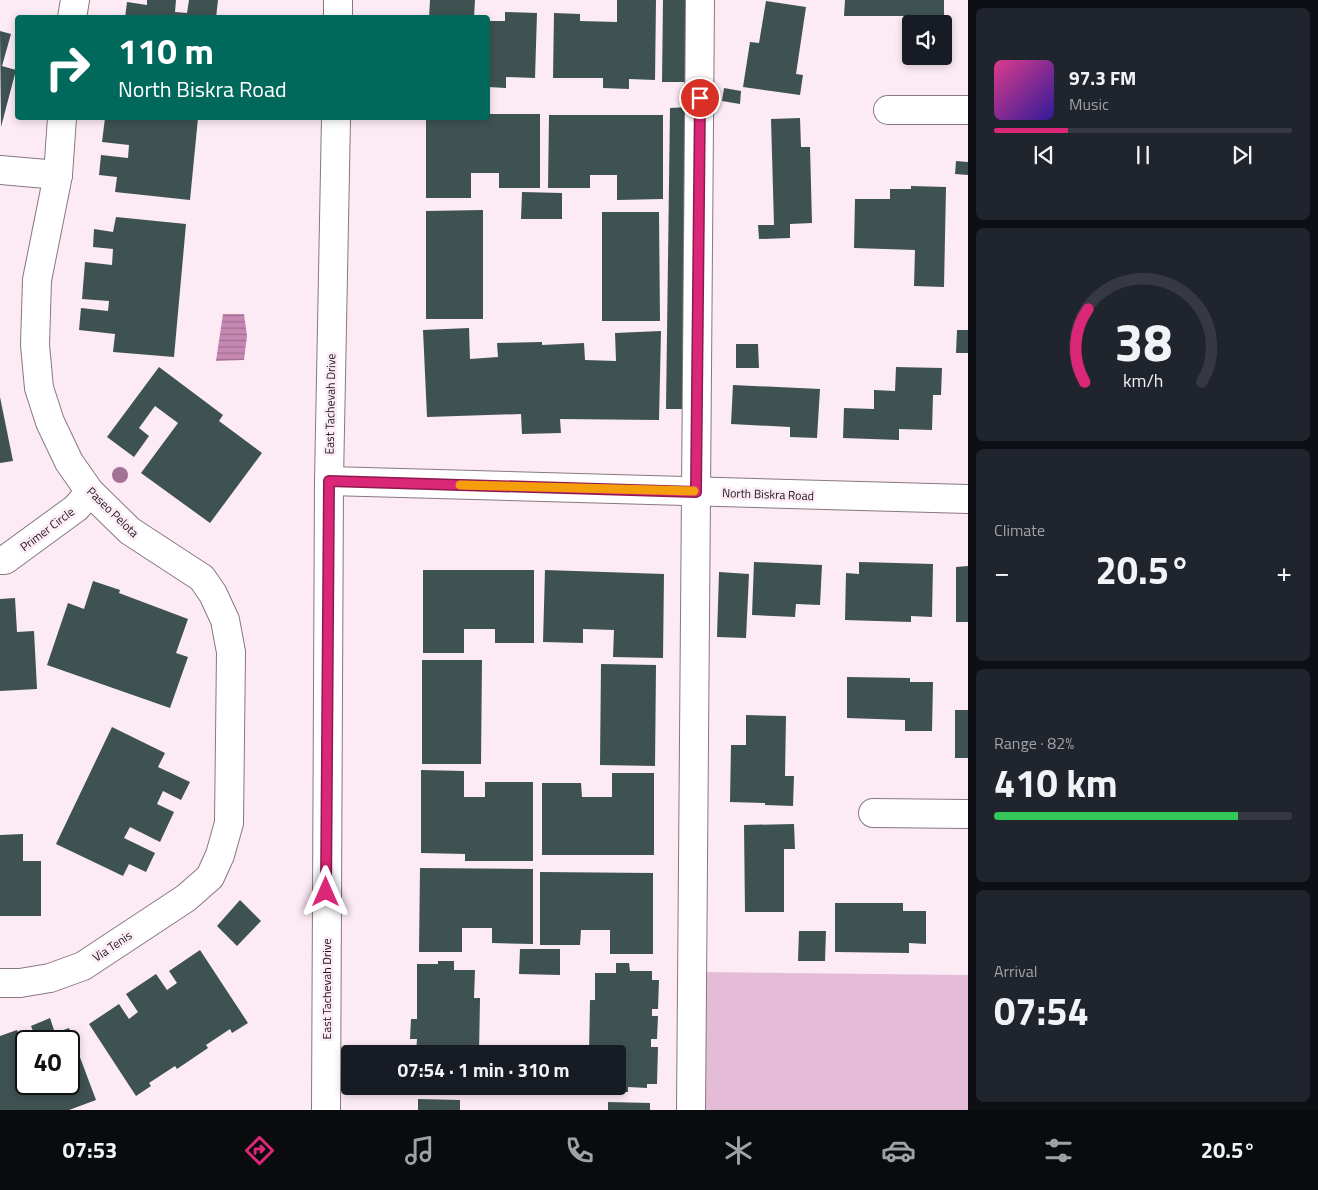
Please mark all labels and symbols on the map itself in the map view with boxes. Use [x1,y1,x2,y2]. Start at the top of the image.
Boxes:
pin [679,77,721,119]
street label: East Tachevah Drive [320,353,340,455]
street label: Paseo Pelota [83,482,143,542]
street label: North Biskra Road [722,483,814,505]
street label: Primer Circle [16,502,78,556]
position arrow [299,865,351,917]
street label: Via Tenis [88,926,136,966]
street label: East Tachevah Drive [317,939,336,1040]
speed limit sign: 40 [15,1030,80,1095]

